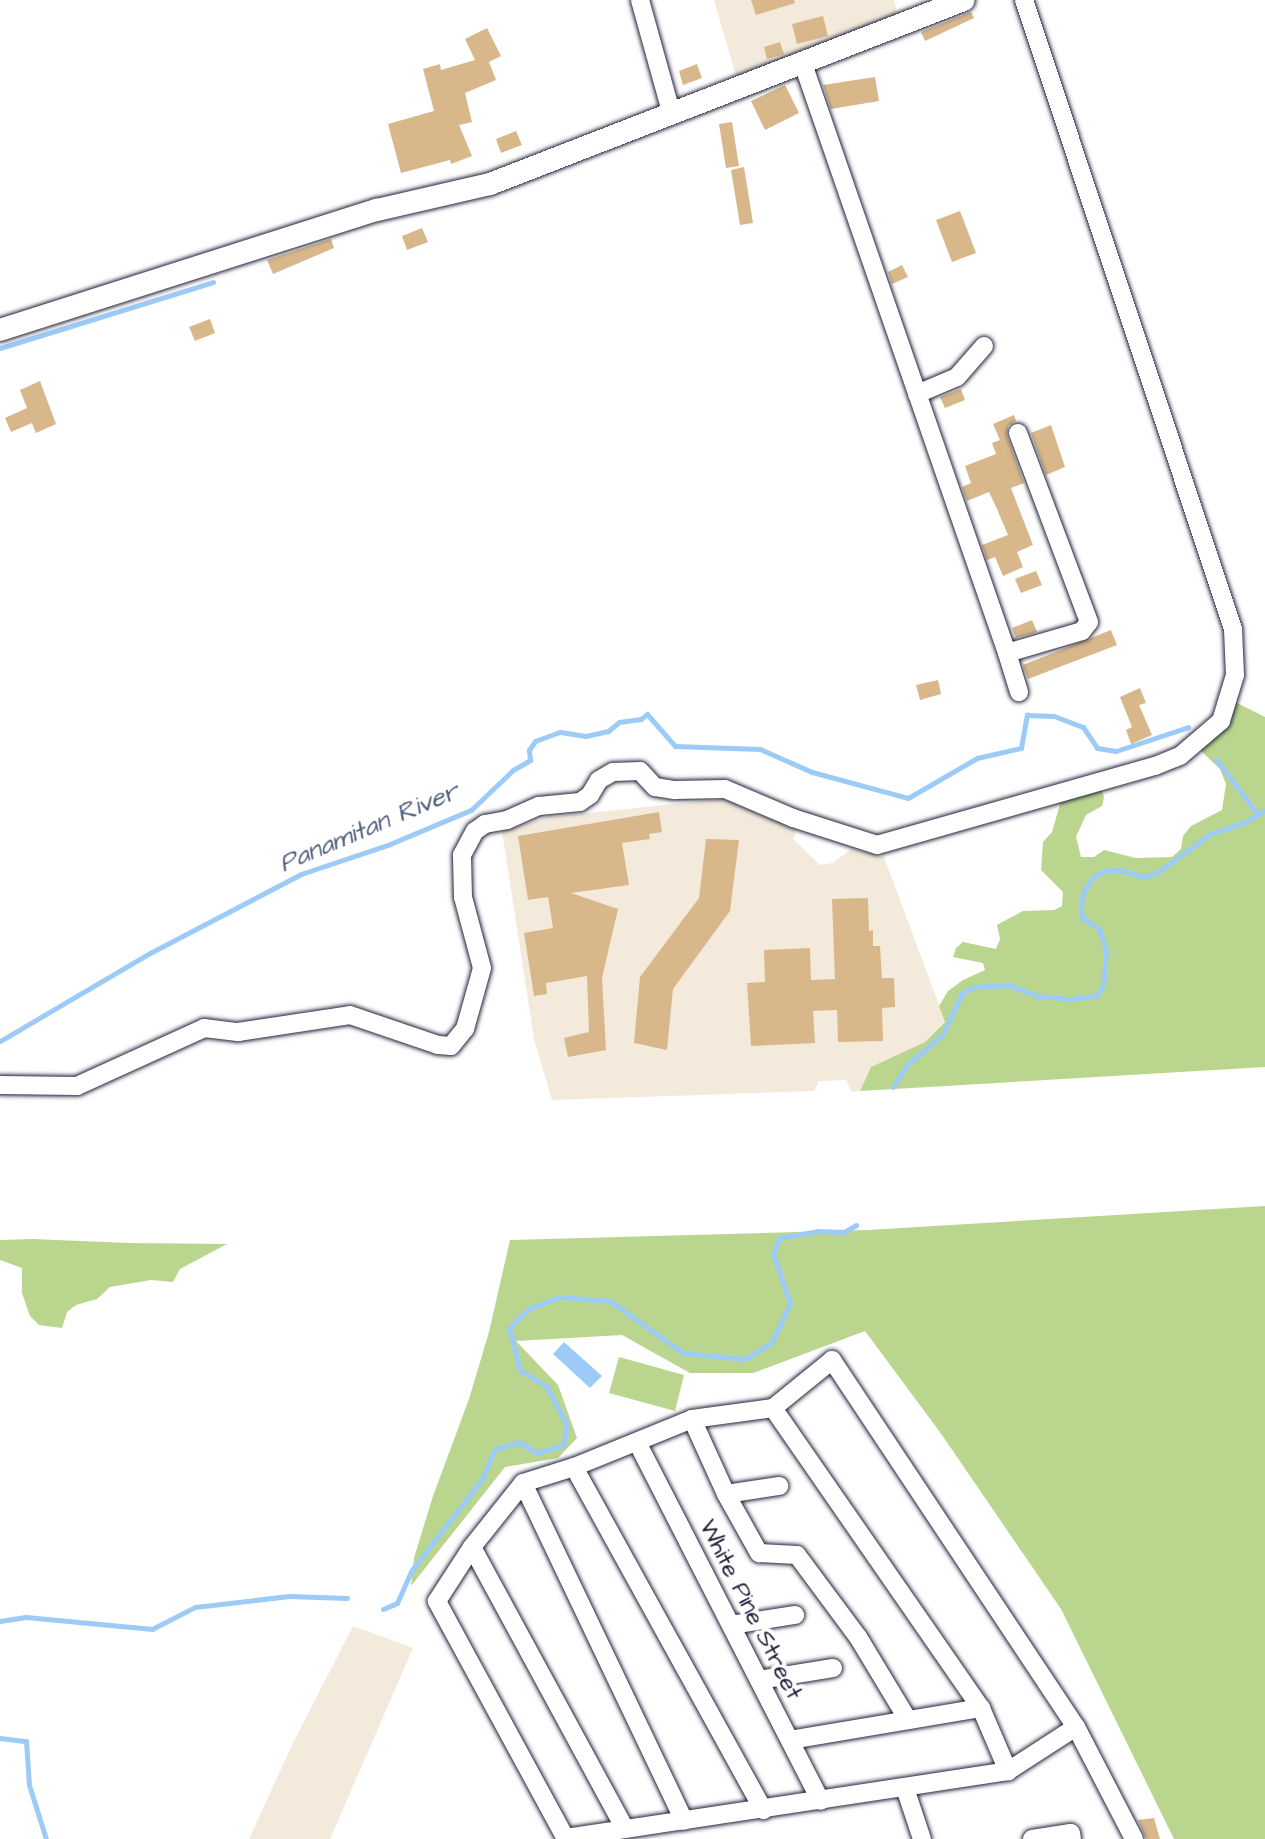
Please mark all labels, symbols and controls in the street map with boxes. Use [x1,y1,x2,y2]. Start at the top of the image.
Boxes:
water label: Panamitan River [275,776,463,880]
street label: White Pine Street [692,1515,808,1705]

